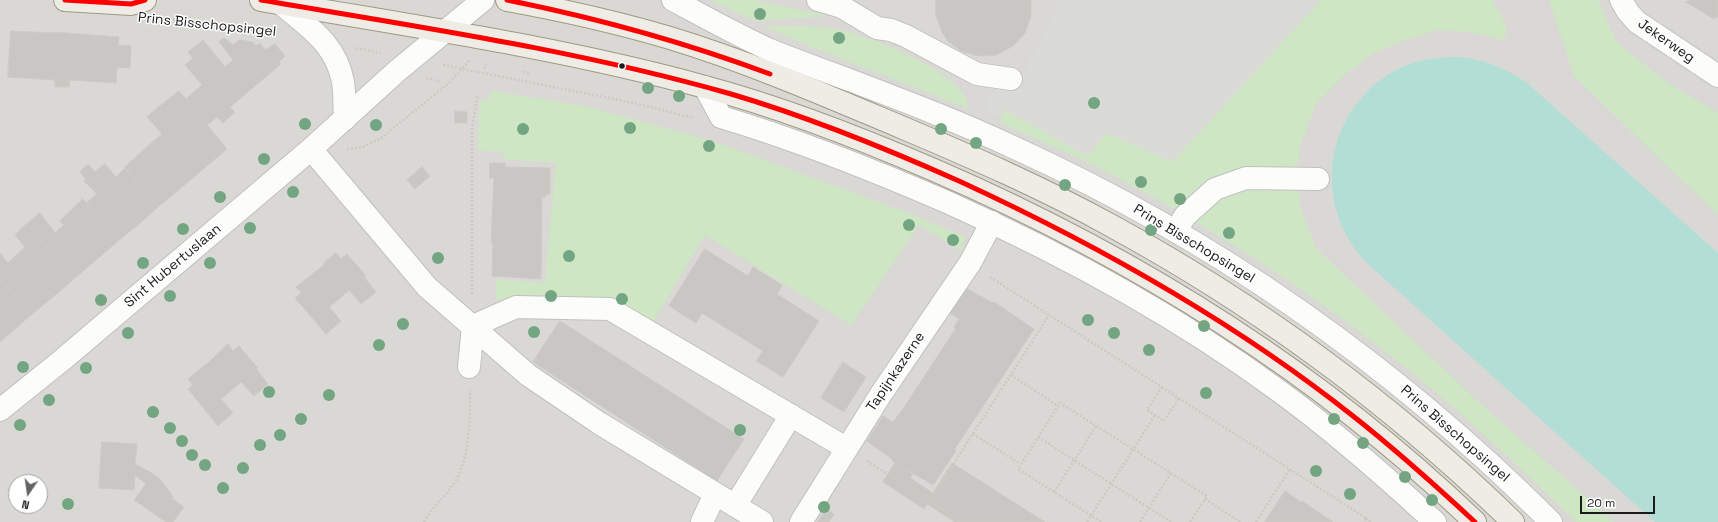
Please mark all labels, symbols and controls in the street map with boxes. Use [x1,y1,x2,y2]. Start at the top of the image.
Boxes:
street label: Prins Bisschopsingel [137,9,277,41]
street label: Jekerweg [1634,15,1698,67]
unlabelled marker [617,61,627,71]
street label: Prins Bisschopsingel [1130,201,1258,287]
street label: Sint Hubertuslaan [121,221,225,311]
street label: Tapijnkazerne [863,329,929,415]
street label: Prins Bisschopsingel [1397,382,1513,486]
north arrow [8,474,48,514]
scale bar [1582,488,1657,514]
text: 20 m [1587,495,1615,511]
text: N [20,497,31,512]

